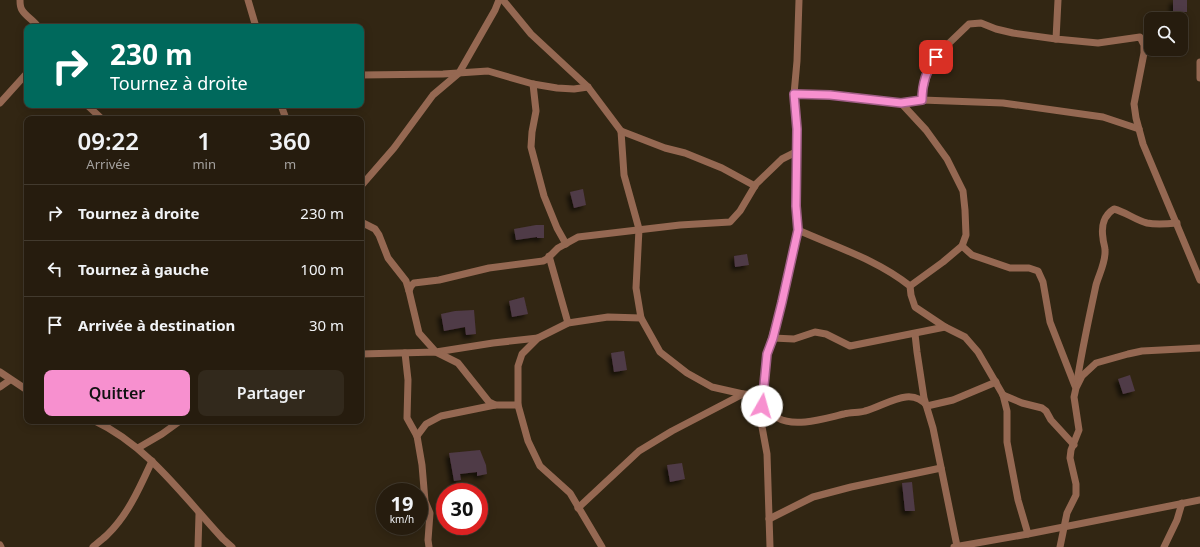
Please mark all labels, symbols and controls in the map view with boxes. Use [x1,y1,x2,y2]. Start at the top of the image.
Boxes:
map controls [1144,12,1188,56]
button: search [1144,12,1188,56]
text: 230 m [110,35,193,73]
icon: right [44,40,96,92]
pin [919,40,953,74]
icon: arrive [925,46,947,68]
text: Tournez à droite [110,71,248,95]
text: 09:22 [77,124,139,157]
text: 1 [197,124,211,157]
text: 360 [269,124,311,157]
text: Arrivée [86,155,130,173]
text: min [192,155,216,173]
text: m [284,155,296,173]
icon: right [44,202,66,224]
text: Tournez à droite [78,203,199,223]
text: 230 m [300,203,344,223]
icon: left [44,258,66,280]
text: Tournez à gauche [78,259,209,279]
text: 100 m [300,259,344,279]
icon: arrive [44,314,66,336]
text: Arrivée à destination [78,315,235,335]
text: 30 m [309,315,344,335]
button: Quitter [44,370,190,416]
button: Partager [198,370,344,416]
position arrow [741,385,783,427]
speed limit sign: 30 [436,483,488,535]
text: 19 [391,490,413,517]
text: km/h [390,512,414,526]

